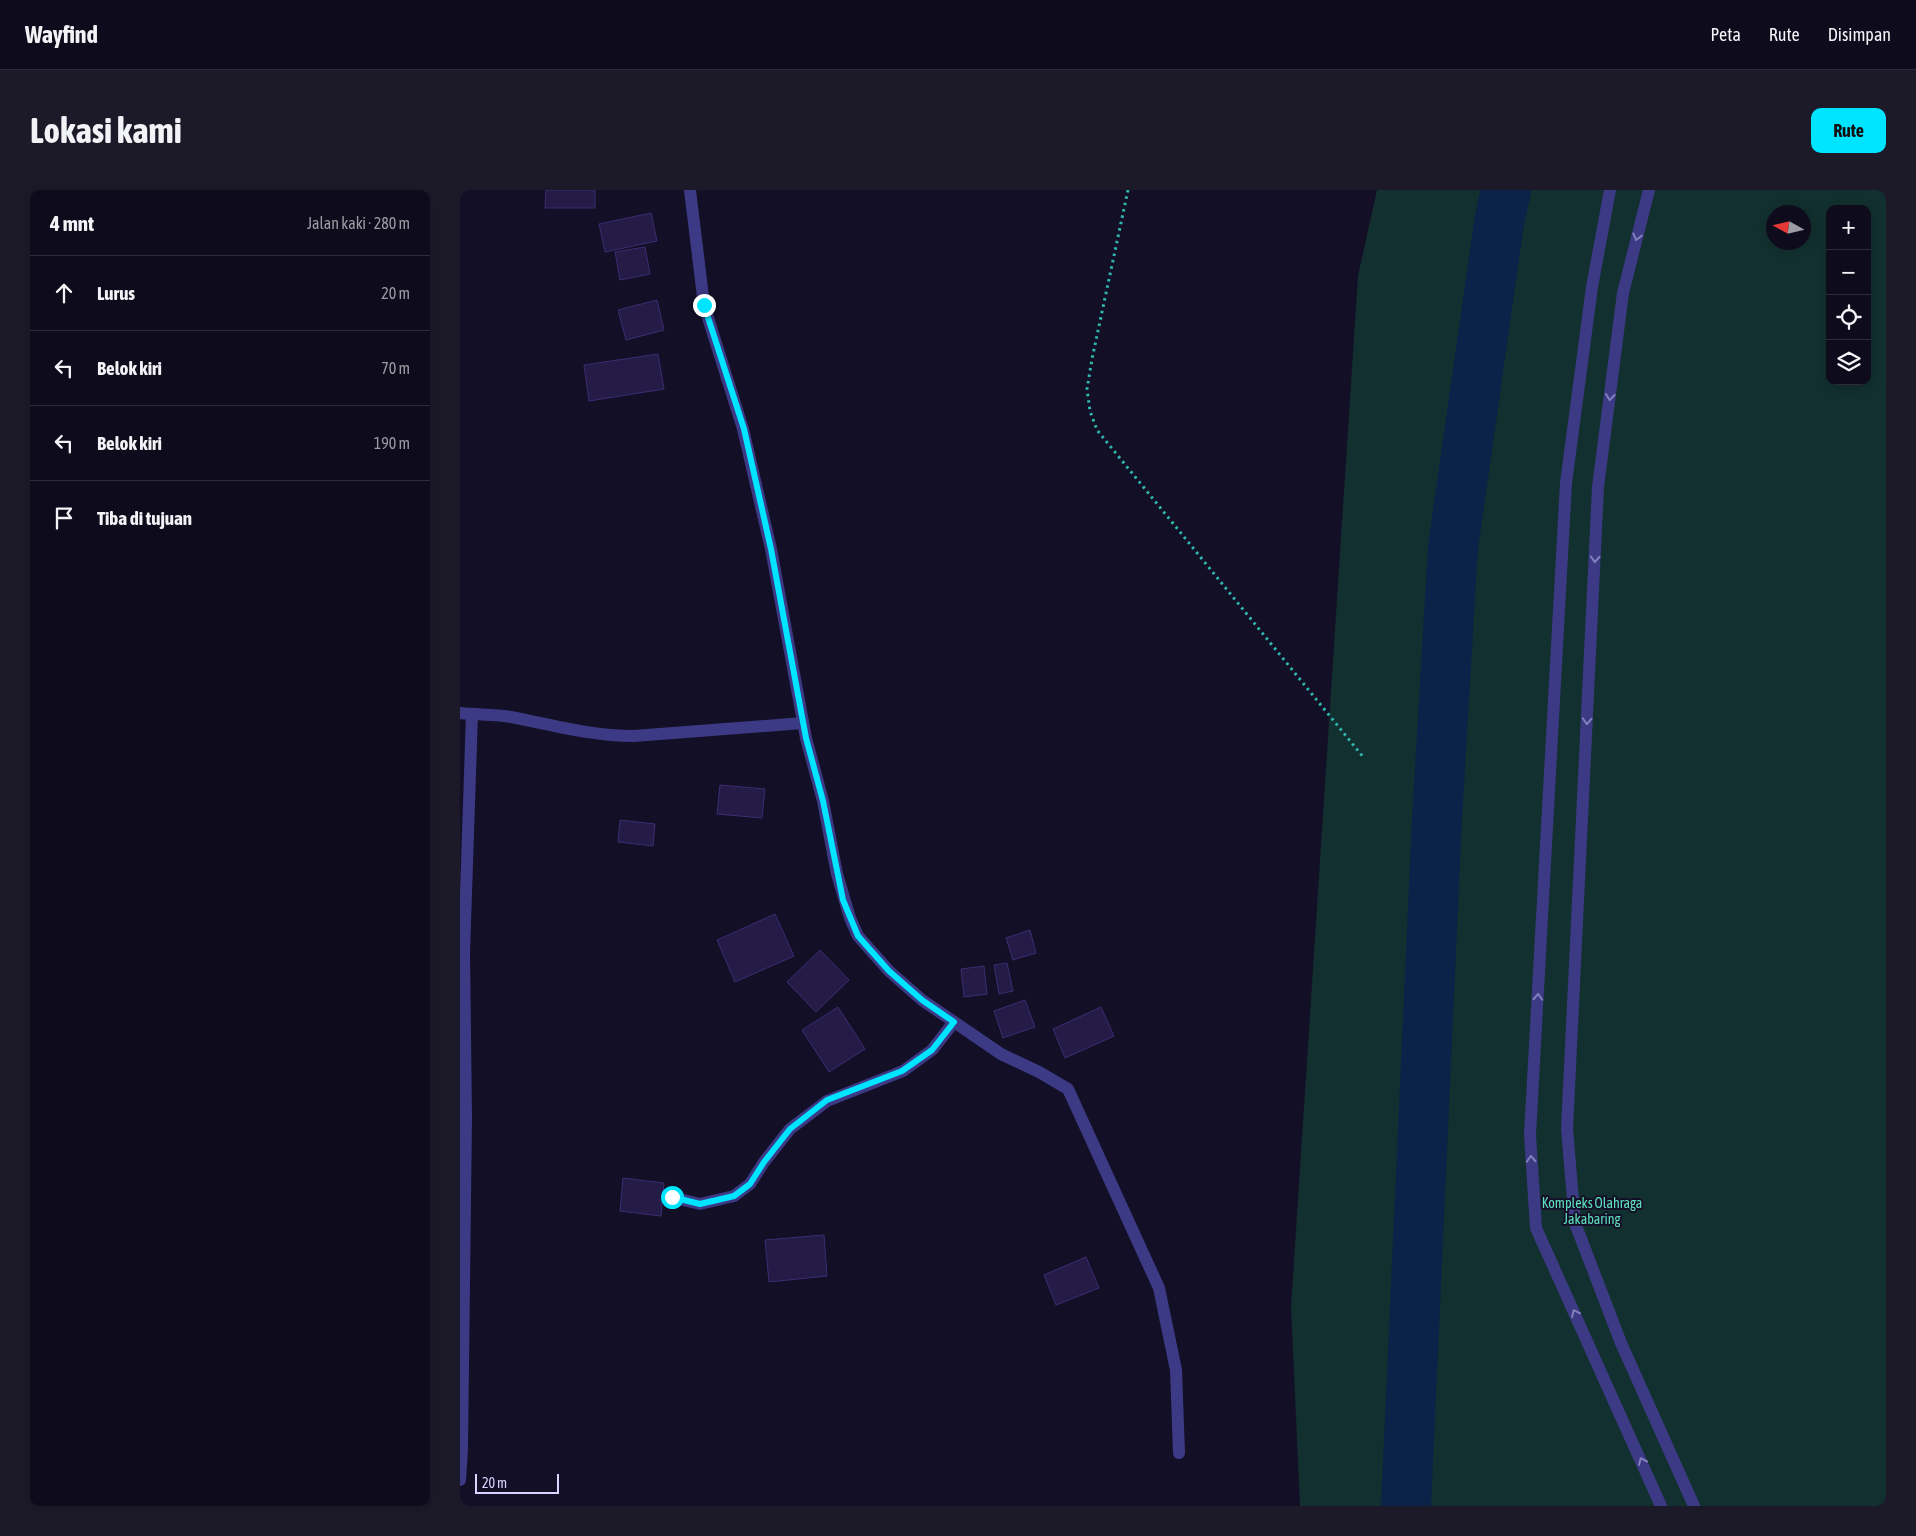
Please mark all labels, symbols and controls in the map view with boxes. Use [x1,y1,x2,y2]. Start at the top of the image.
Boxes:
text: Wayfind [25,21,98,48]
text: Peta [1710,24,1741,45]
text: Rute [1769,24,1800,45]
text: Disimpan [1828,24,1891,45]
button: Rute [1811,108,1886,153]
text: Lokasi kami [30,110,182,150]
north arrow [1766,205,1811,250]
map controls [1826,205,1871,385]
button: + [1826,205,1871,250]
text: 4 mnt [50,211,94,235]
text: Jalan kaki · 280 m [307,214,410,232]
one-way arrow [1632,233,1643,242]
button: − [1826,250,1871,295]
icon: ahead [50,279,78,307]
text: Lurus [97,282,135,304]
text: 20 m [381,284,410,302]
route end [693,294,716,317]
button: locate [1826,295,1871,340]
button: layers [1826,340,1871,385]
icon: left [50,354,78,382]
text: Belok kiri [97,357,162,379]
text: 70 m [381,359,410,377]
one-way arrow [1605,394,1616,402]
icon: left [50,429,78,457]
text: Belok kiri [97,432,162,454]
text: 190 m [374,434,410,452]
icon: arrive [50,504,78,532]
text: Tiba di tujuan [97,507,192,529]
one-way arrow [1589,555,1600,563]
one-way arrow [1581,717,1592,725]
one-way arrow [1532,993,1543,1001]
one-way arrow [1526,1155,1537,1163]
route start [661,1186,684,1209]
park label: Kompleks Olahraga Jakabaring [1542,1195,1642,1227]
one-way arrow [1571,1309,1582,1318]
one-way arrow [1637,1457,1648,1466]
scale bar [475,1471,559,1494]
text: 20 m [482,1475,507,1491]

